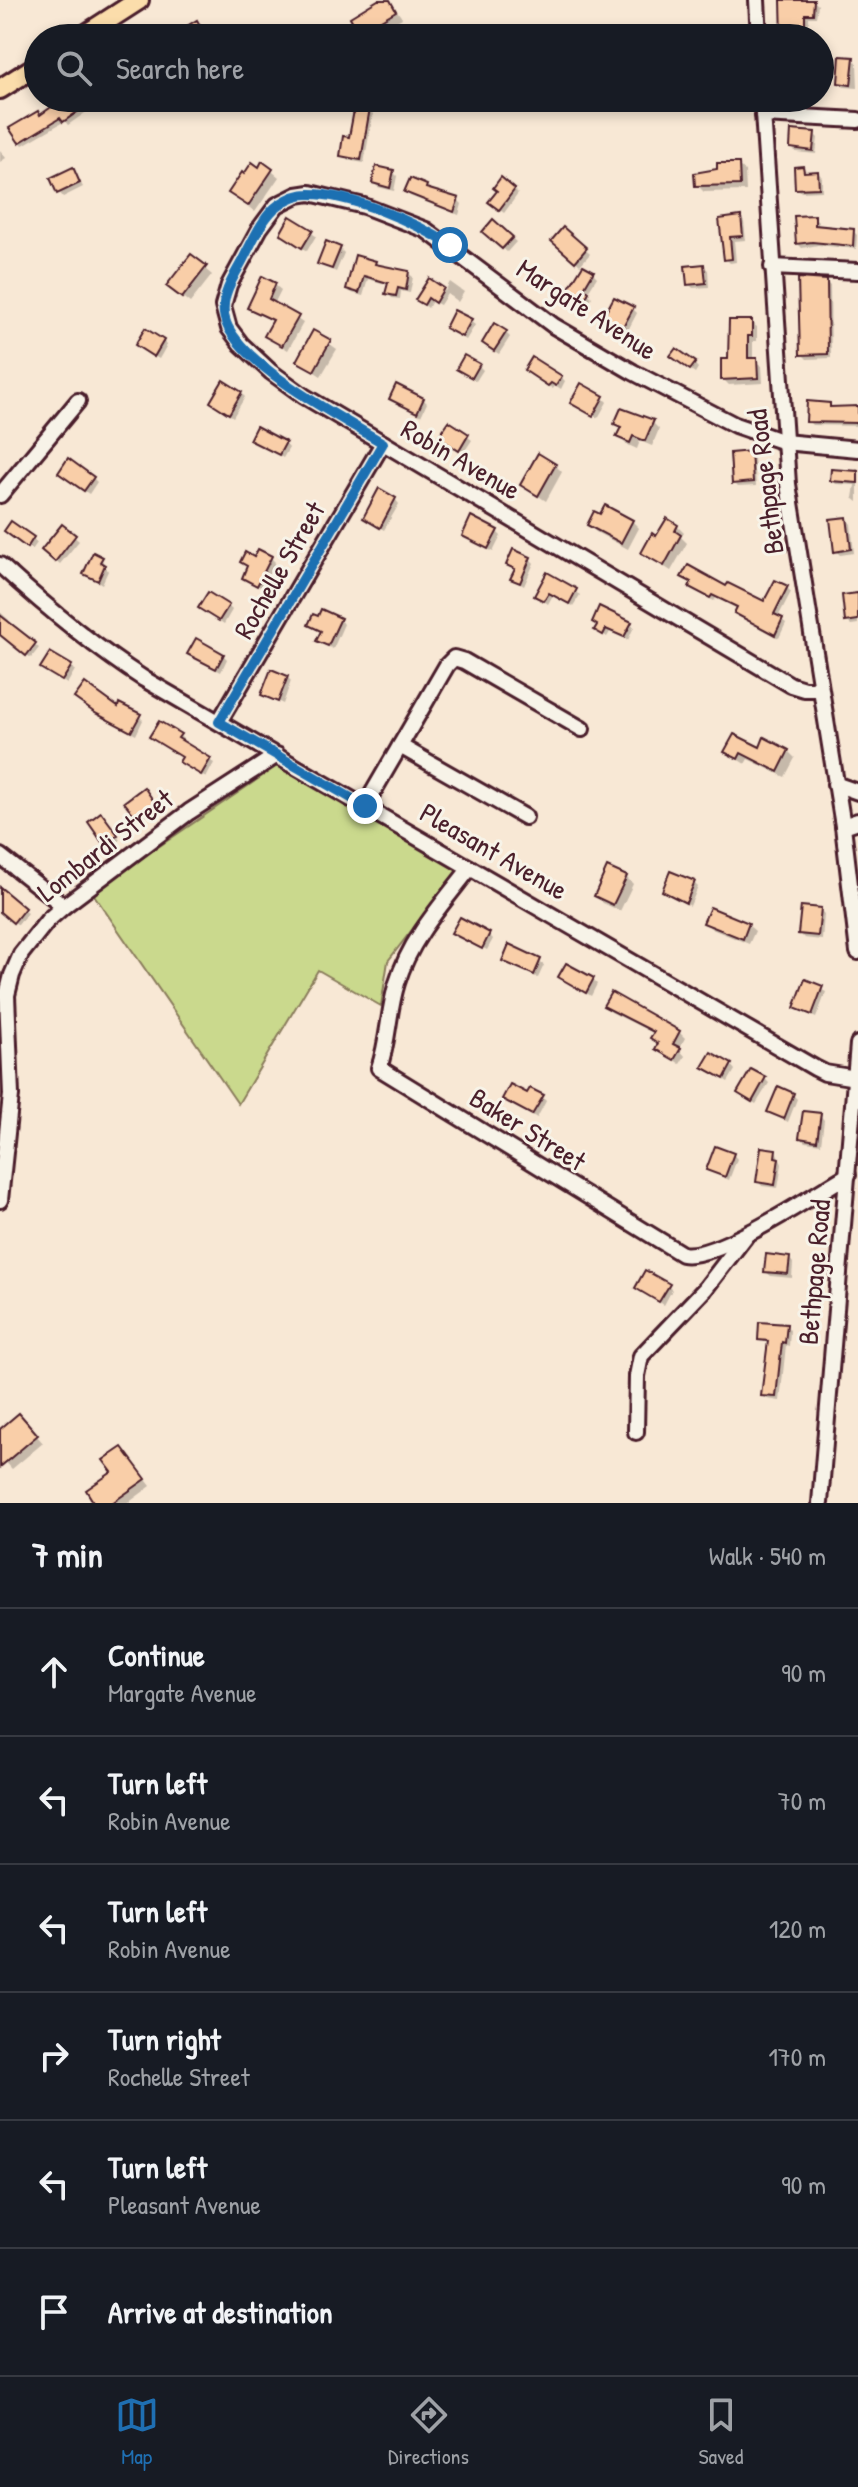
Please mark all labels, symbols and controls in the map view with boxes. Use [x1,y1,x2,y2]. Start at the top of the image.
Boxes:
search box [24,24,834,112]
icon: search [52,46,96,90]
text: Search here [116,48,244,88]
route start [432,227,468,263]
street label: Margate Avenue [510,249,664,369]
street label: Bethpage Road [737,407,793,557]
street label: Robin Avenue [394,410,528,508]
street label: Rochelle Street [224,494,334,646]
street label: Lombardi Street [29,780,181,910]
route end [347,788,383,824]
street label: Pleasant Avenue [413,793,575,909]
street label: Baker Street [463,1078,594,1180]
street label: Bethpage Road [789,1198,839,1346]
text: 7 min [32,1532,103,1578]
text: Walk · 540 m [709,1538,826,1573]
text: Continue [108,1635,205,1675]
icon: ahead [32,1650,76,1694]
text: 90 m [781,1655,826,1690]
text: Margate Avenue [108,1675,257,1710]
text: Turn left [108,1763,207,1803]
icon: left [32,1778,76,1822]
text: 70 m [778,1783,826,1818]
text: Robin Avenue [108,1803,231,1838]
text: Turn left [108,1891,207,1931]
icon: left [32,1906,76,1950]
text: 120 m [769,1911,826,1946]
text: Robin Avenue [108,1931,231,1966]
text: Turn right [108,2019,221,2059]
icon: right [32,2034,76,2078]
text: 170 m [768,2039,826,2074]
text: Rochelle Street [108,2059,250,2094]
text: Turn left [108,2147,207,2187]
icon: left [32,2162,76,2206]
text: 90 m [781,2167,826,2202]
text: Pleasant Avenue [108,2187,261,2222]
icon: arrive [32,2290,76,2334]
text: Arrive at destination [108,2292,333,2332]
tab: Map [115,2393,159,2471]
tab: Directions [388,2393,469,2471]
tab: Saved [698,2393,743,2471]

